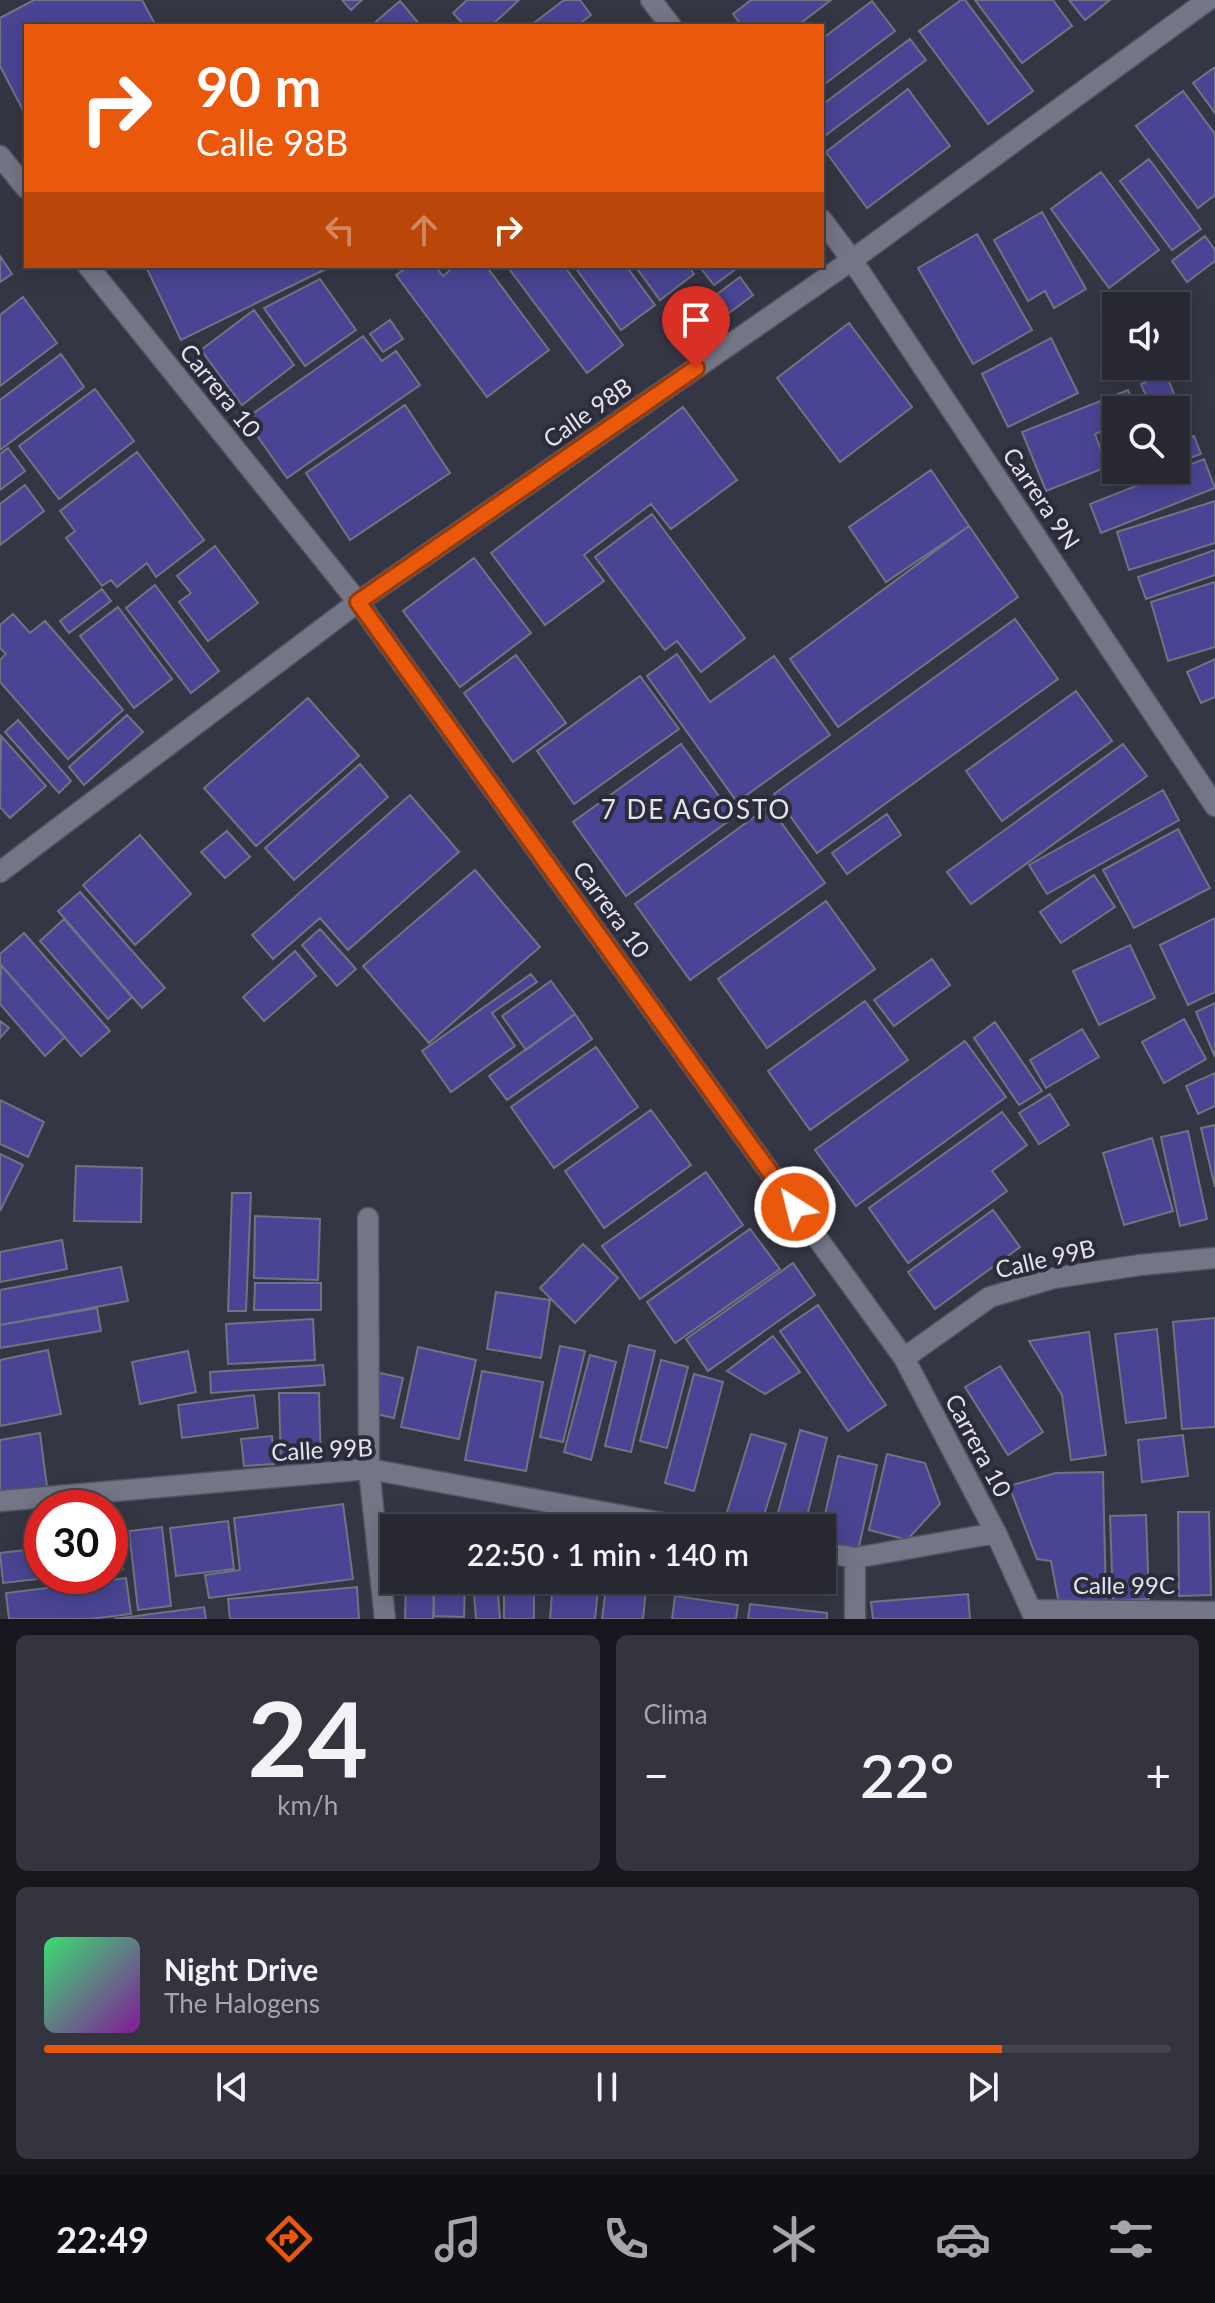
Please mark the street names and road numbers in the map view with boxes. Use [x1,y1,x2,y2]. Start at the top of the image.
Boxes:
street label: Carrera 10 [174,337,268,443]
street label: Calle 98B [537,371,637,453]
street label: Carrera 9N [997,442,1087,554]
street label: Carrera 10 [567,855,657,963]
street label: Calle 99B [992,1232,1098,1284]
street label: Carrera 10 [940,1389,1018,1501]
street label: Calle 99B [271,1432,373,1466]
street label: Calle 99C [1073,1570,1175,1599]

